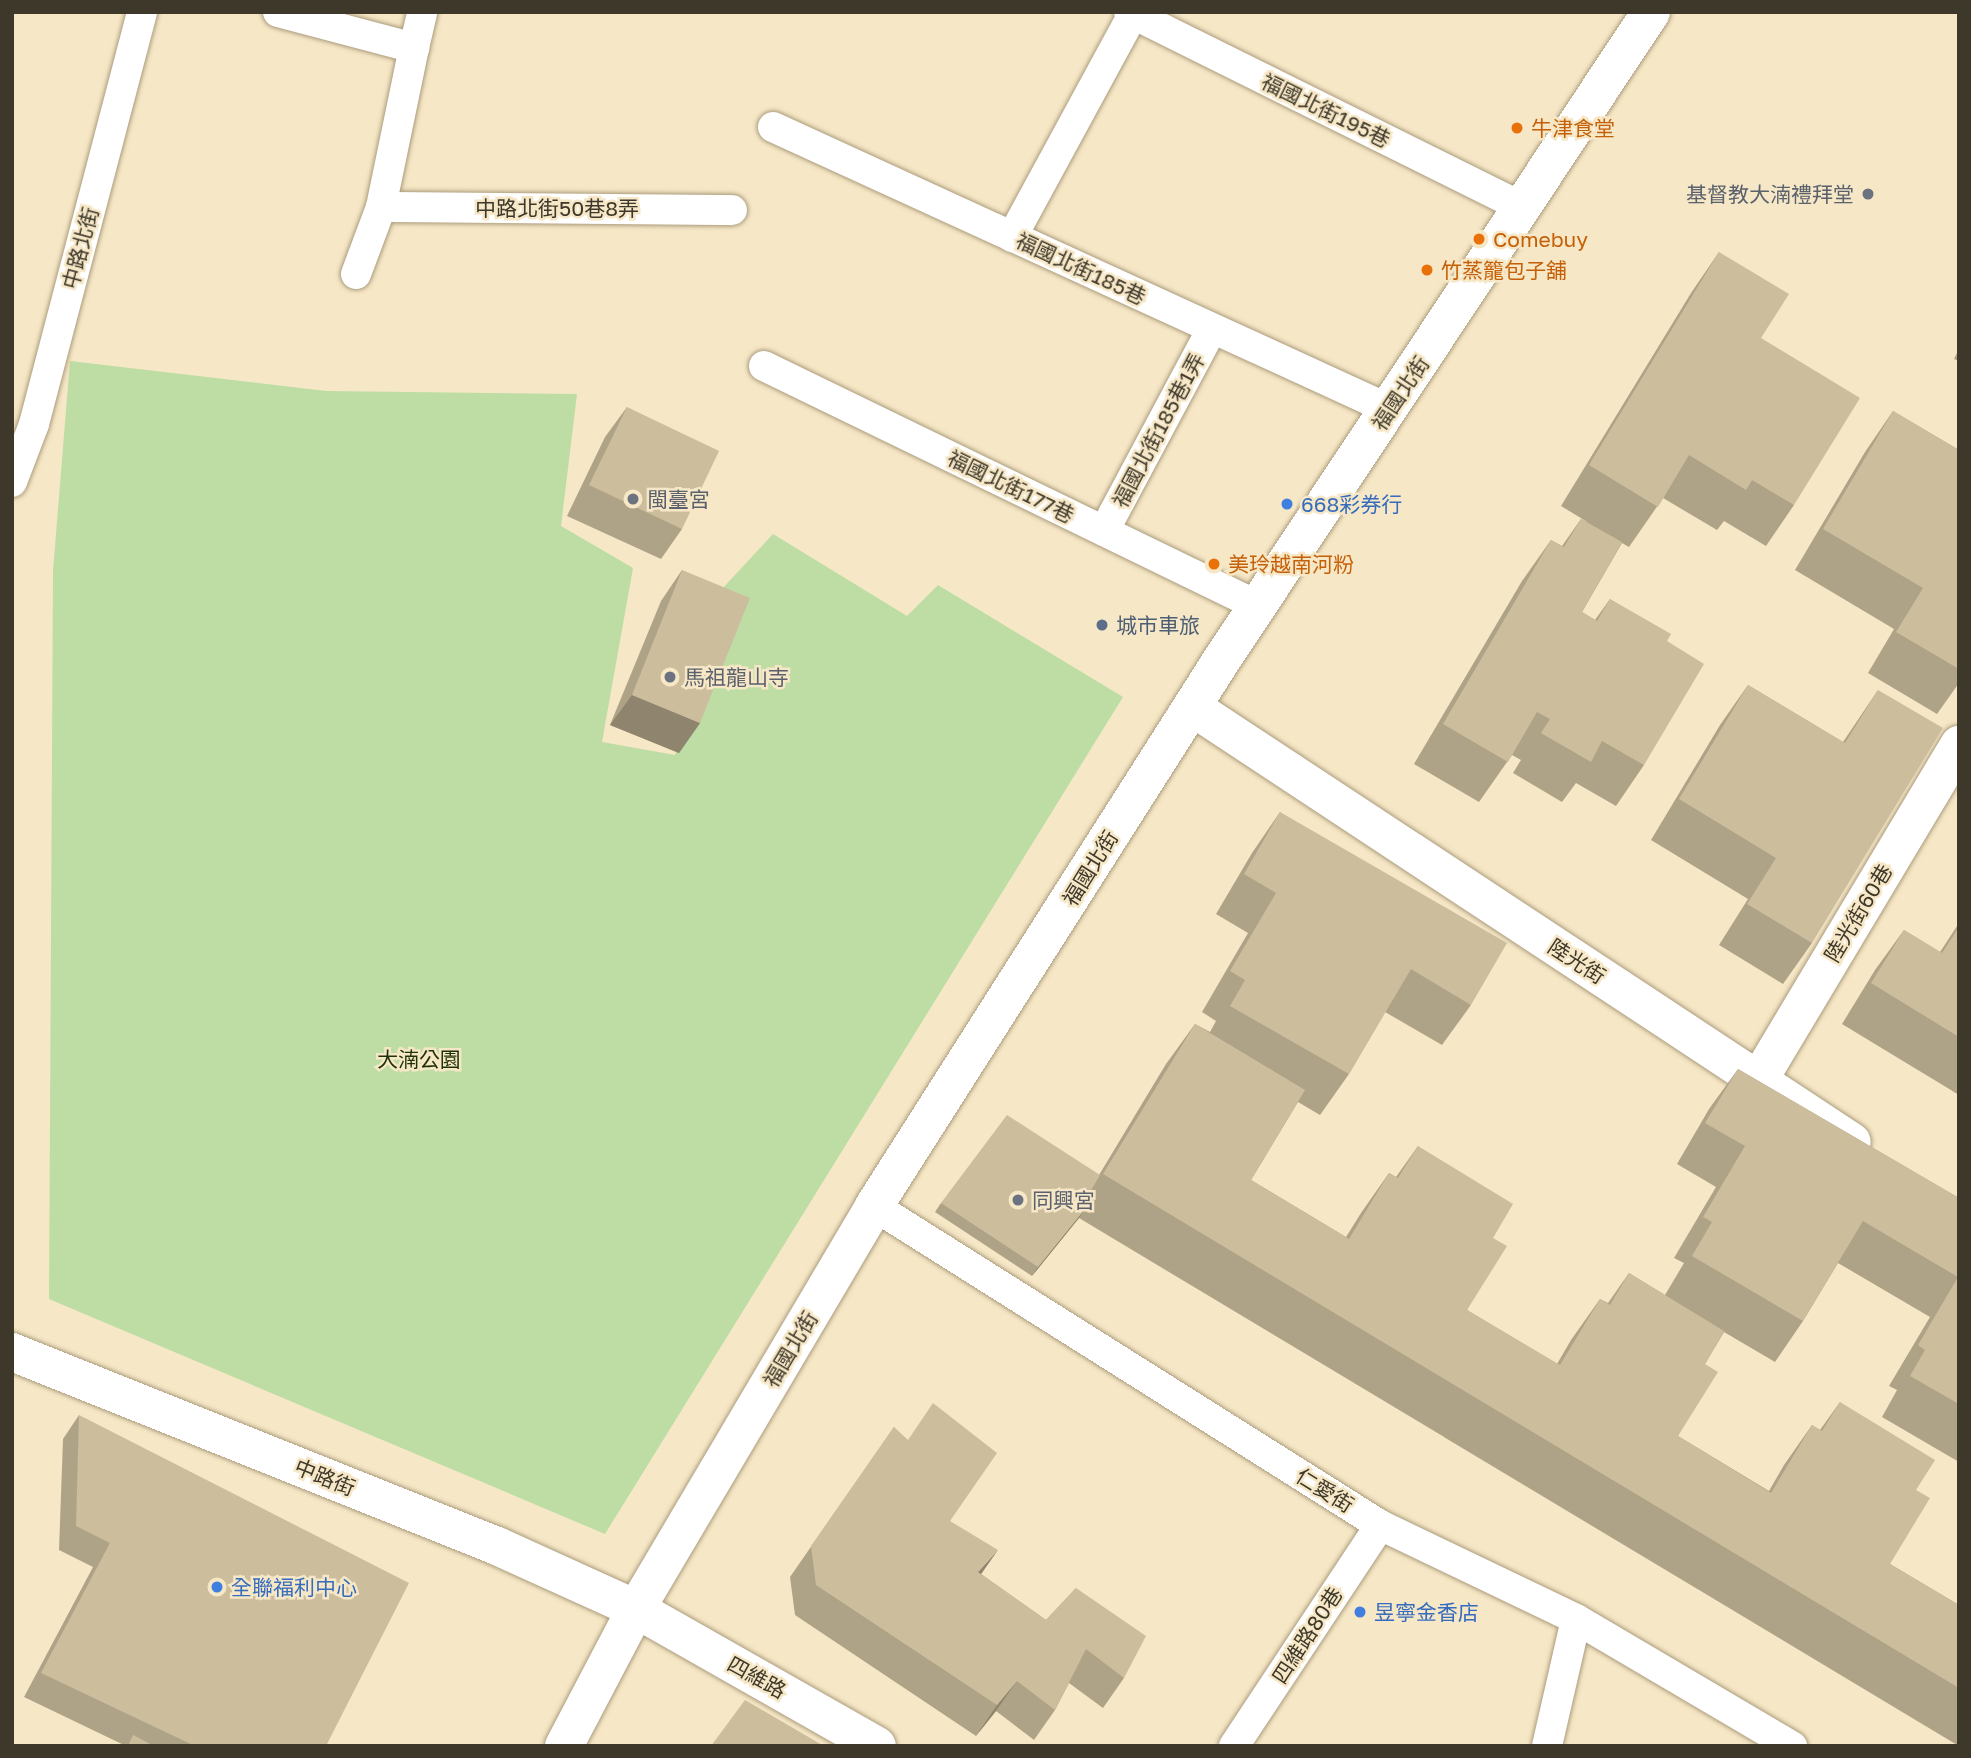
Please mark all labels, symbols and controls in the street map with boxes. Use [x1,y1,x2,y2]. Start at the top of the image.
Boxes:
street label: 福國北街195巷 [1258,68,1394,152]
place label: 牛津食堂 [1531,115,1615,141]
marker: 牛津食堂 [1509,120,1525,136]
place label: 基督教大湳禮拜堂 [1686,181,1854,207]
marker: 基督教大湳禮拜堂 [1860,186,1876,202]
street label: 中路北街50巷8弄 [475,195,639,221]
street label: 中路北街 [57,204,103,292]
place label: Comebuy [1493,226,1588,252]
street label: 福國北街185巷 [1012,227,1150,309]
marker: Comebuy [1471,231,1487,247]
place label: 竹蒸籠包子舖 [1441,257,1567,283]
marker: 竹蒸籠包子舖 [1419,262,1435,278]
street label: 福國北街185巷1弄 [1107,348,1209,512]
street label: 福國北街 [1366,351,1434,435]
street label: 福國北街177巷 [944,445,1078,527]
place label: 閩臺宮 [647,486,710,512]
marker: 閩臺宮 [625,491,641,507]
place label: 668彩券行 [1301,491,1402,517]
marker: 668彩券行 [1279,496,1295,512]
place label: 美玲越南河粉 [1228,551,1354,577]
marker: 美玲越南河粉 [1206,556,1222,572]
place label: 城市車旅 [1116,612,1200,638]
marker: 城市車旅 [1094,617,1110,633]
place label: 馬祖龍山寺 [684,664,789,690]
marker: 馬祖龍山寺 [662,669,678,685]
street label: 福國北街 [1057,826,1123,910]
street label: 陸光街60巷 [1819,859,1897,967]
street label: 陸光街 [1544,933,1610,989]
park label: 大湳公園 [377,1046,461,1072]
place label: 同興宮 [1032,1187,1095,1213]
marker: 同興宮 [1010,1192,1026,1208]
street label: 福國北街 [758,1307,822,1391]
street label: 中路街 [291,1454,359,1500]
street label: 仁愛街 [1292,1463,1358,1517]
place label: 全聯福利中心 [231,1574,357,1600]
marker: 全聯福利中心 [209,1579,225,1595]
street label: 四維路80巷 [1267,1582,1347,1688]
place label: 昱寧金香店 [1374,1599,1479,1625]
marker: 昱寧金香店 [1352,1604,1368,1620]
street label: 四維路 [723,1651,791,1703]

